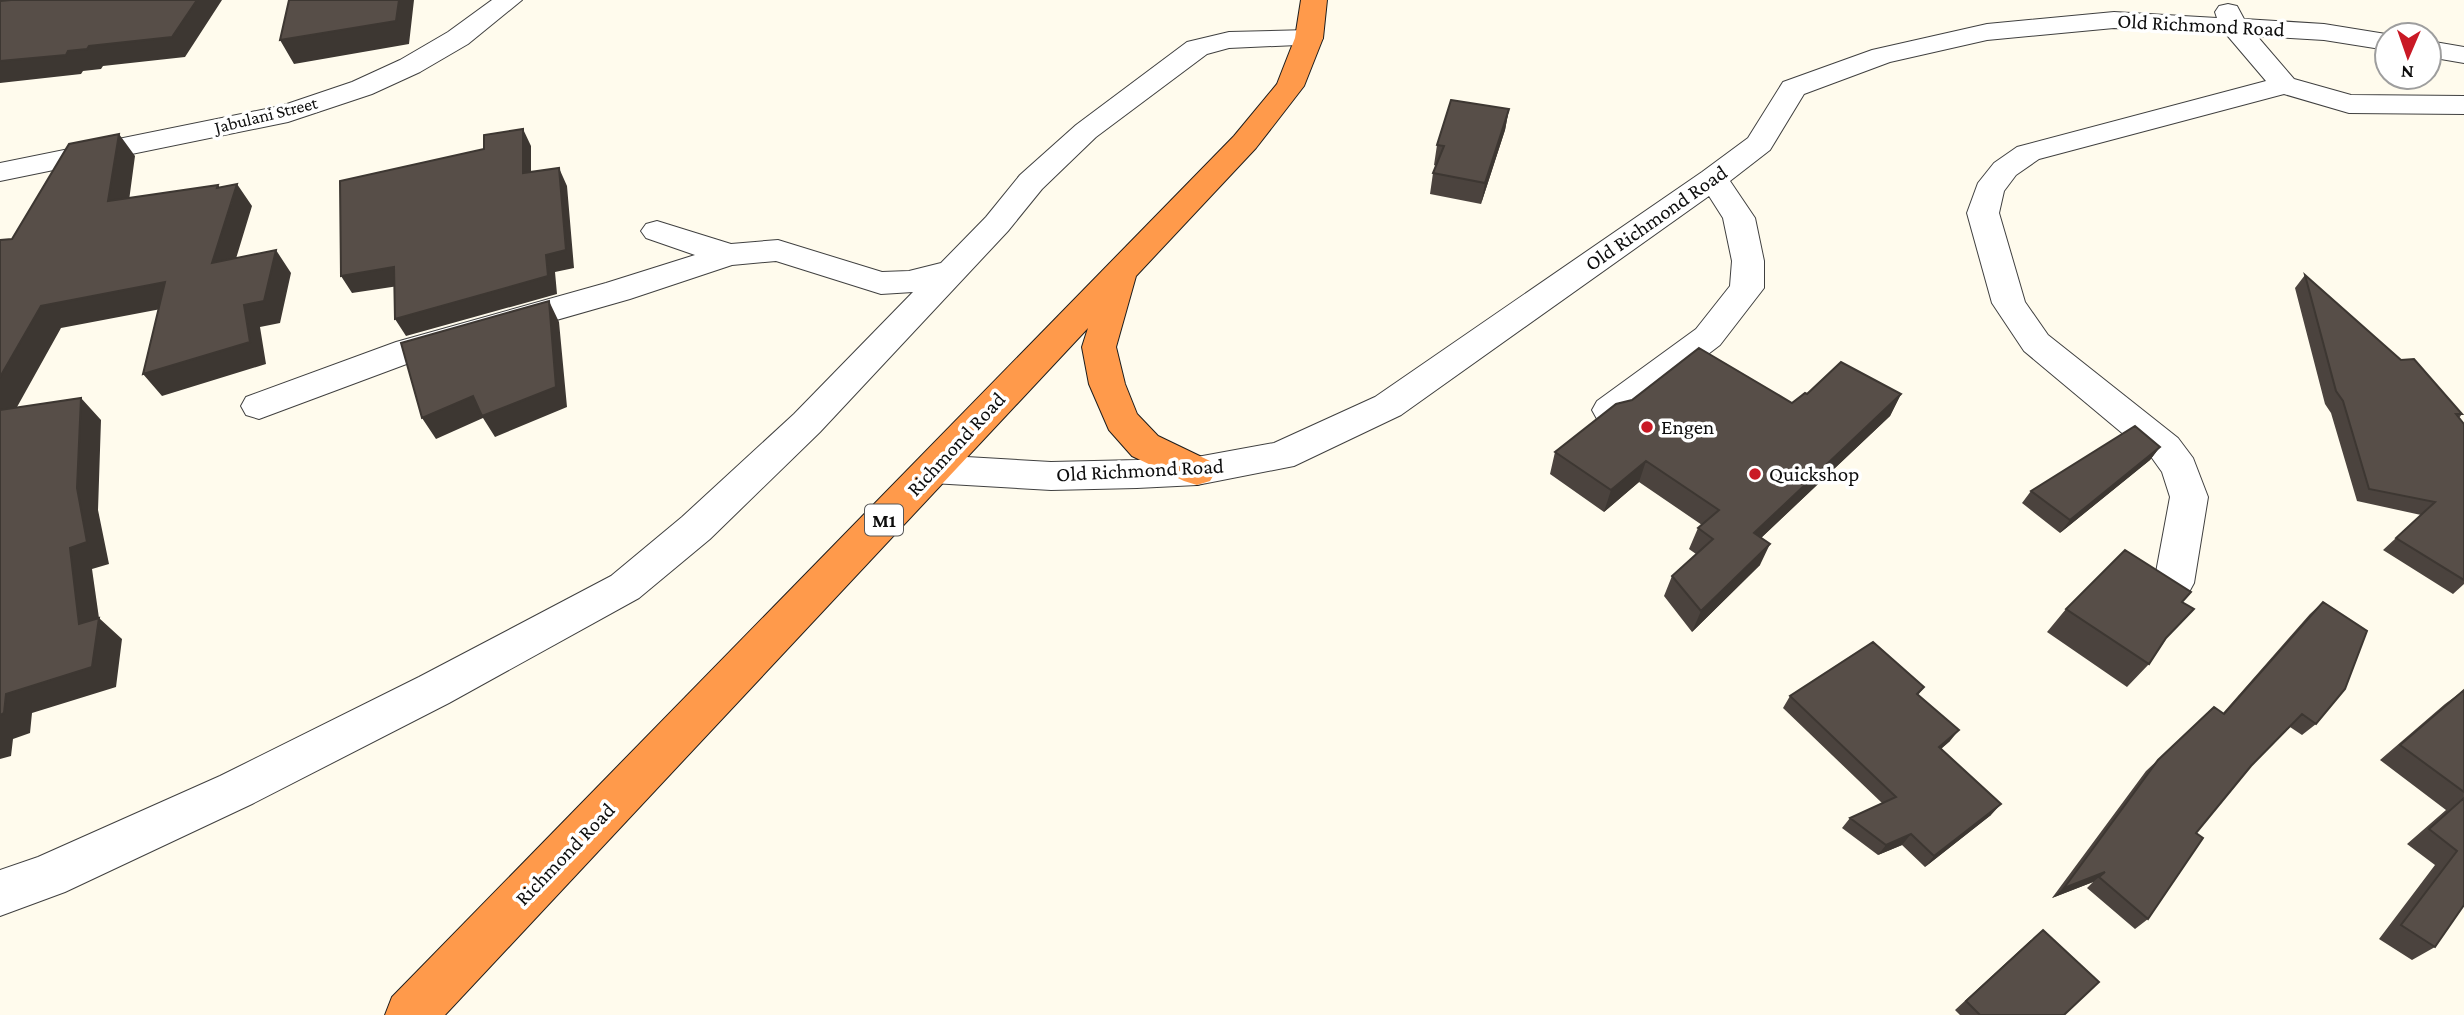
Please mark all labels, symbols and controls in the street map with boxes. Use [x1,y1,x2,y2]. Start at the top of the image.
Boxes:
street label: Old Richmond Road [2117,9,2285,41]
north arrow [2373,21,2443,91]
text: N [2401,62,2414,83]
street label: Jabulani Street [210,92,321,138]
street label: Old Richmond Road [1580,160,1732,276]
street label: Richmond Road [902,387,1010,501]
place label: Engen [1661,415,1714,439]
marker: Engen [1639,419,1655,435]
street label: Old Richmond Road [1056,454,1224,486]
place label: Quickshop [1769,462,1859,486]
marker: Quickshop [1747,466,1763,482]
road number: M1 [865,505,903,536]
street label: Richmond Road [510,798,620,910]

